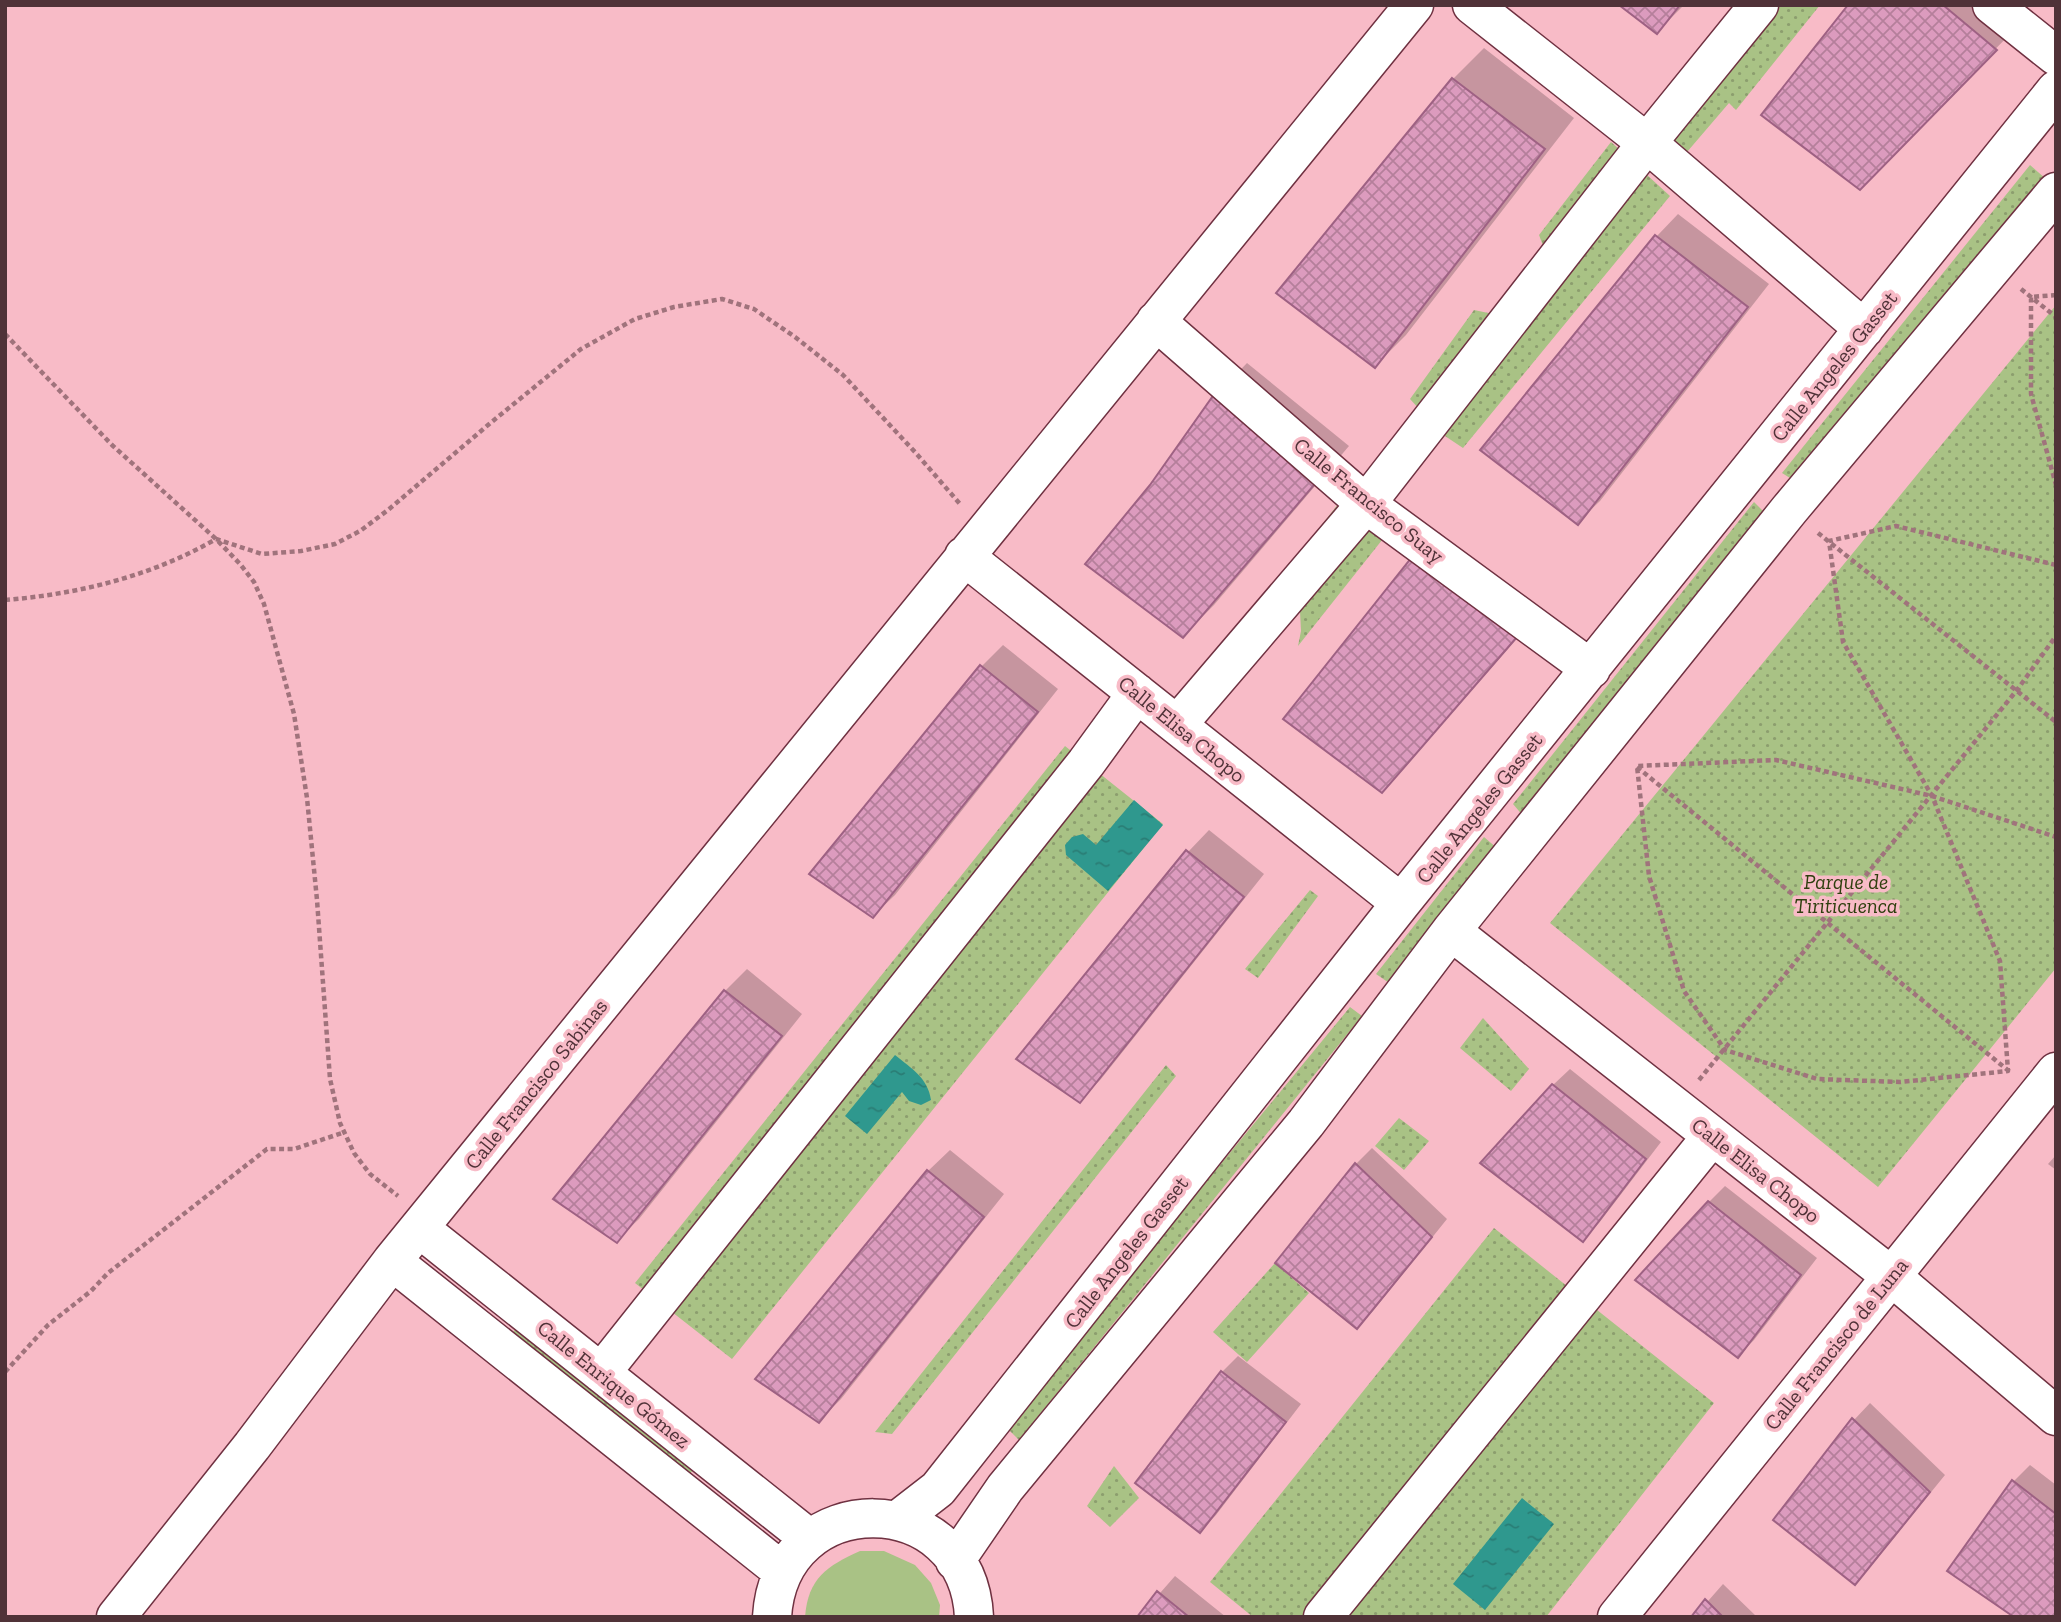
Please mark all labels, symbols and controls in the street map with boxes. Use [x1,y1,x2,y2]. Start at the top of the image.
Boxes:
street label: Calle Angeles Gasset [1766,286,1902,446]
street label: Calle Francisco Suay [1289,432,1449,568]
street label: Calle Elisa Chopo [1114,670,1250,788]
street label: Calle Angeles Gasset [1411,728,1547,888]
park label: Parque de Tiriticuenca [1794,869,1898,918]
street label: Calle Francisco Sabinas [460,994,612,1174]
street label: Calle Elisa Chopo [1687,1112,1825,1228]
street label: Calle Angeles Gasset [1059,1171,1193,1333]
street label: Calle Francisco de Luna [1759,1253,1913,1435]
street label: Calle Enrique Gómez [533,1315,696,1453]

